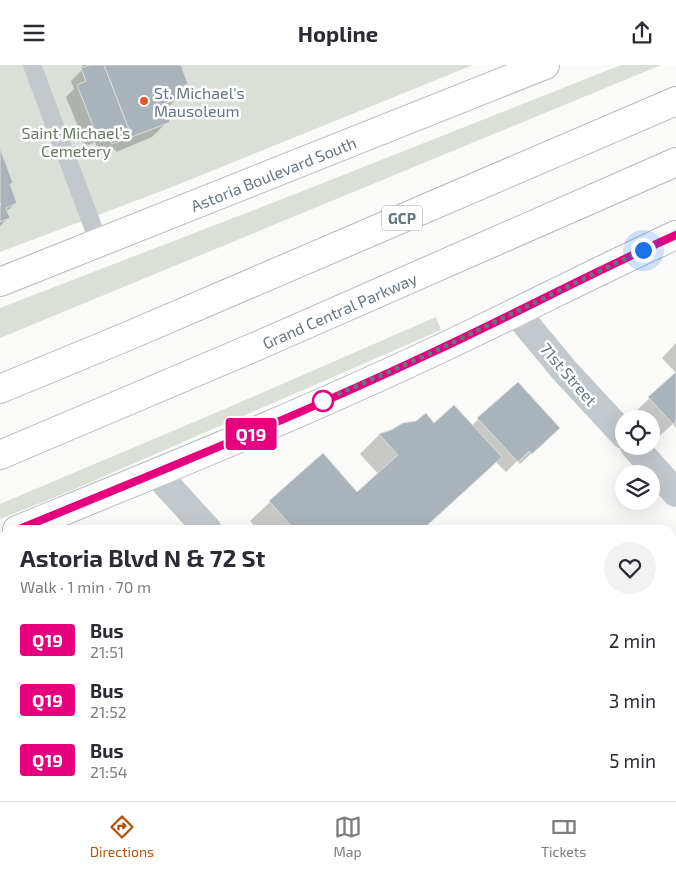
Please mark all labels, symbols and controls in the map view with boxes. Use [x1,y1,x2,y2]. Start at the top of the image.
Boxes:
icon: menu [20,19,48,47]
icon: share [628,19,656,47]
text: Hopline [298,20,378,46]
place label: St. Michael's Mausoleum [154,83,245,120]
marker: St. Michael's Mausoleum [138,95,150,107]
park label: Saint Michael’s Cemetery [22,123,130,160]
street label: Astoria Boulevard South [188,132,359,215]
road number: GCP [382,205,422,231]
your location [631,238,656,263]
street label: Grand Central Parkway [259,267,420,352]
street label: 71st Street [537,339,601,409]
unlabelled marker [312,390,334,412]
map controls [615,410,660,510]
button: locate [615,410,660,455]
line badge: Q19 [222,418,280,450]
text: Q19 [236,423,266,445]
button: layers [615,465,660,510]
button: heart [604,542,656,594]
text: Astoria Blvd N & 72 St [20,543,265,572]
text: Walk · 1 min · 70 m [20,577,151,596]
text: Bus [90,619,124,642]
text: Q19 [32,629,63,651]
text: 2 min [609,629,656,652]
text: 21:51 [90,642,124,661]
text: Bus [90,679,124,702]
text: Q19 [32,689,63,711]
text: 3 min [609,689,656,712]
text: 21:52 [90,702,127,721]
text: Bus [90,739,124,762]
text: Q19 [32,749,63,771]
text: 5 min [609,749,656,772]
text: 21:54 [90,762,128,781]
tab: Directions [90,813,154,860]
tab: Map [334,813,362,860]
tab: Tickets [541,813,586,860]

